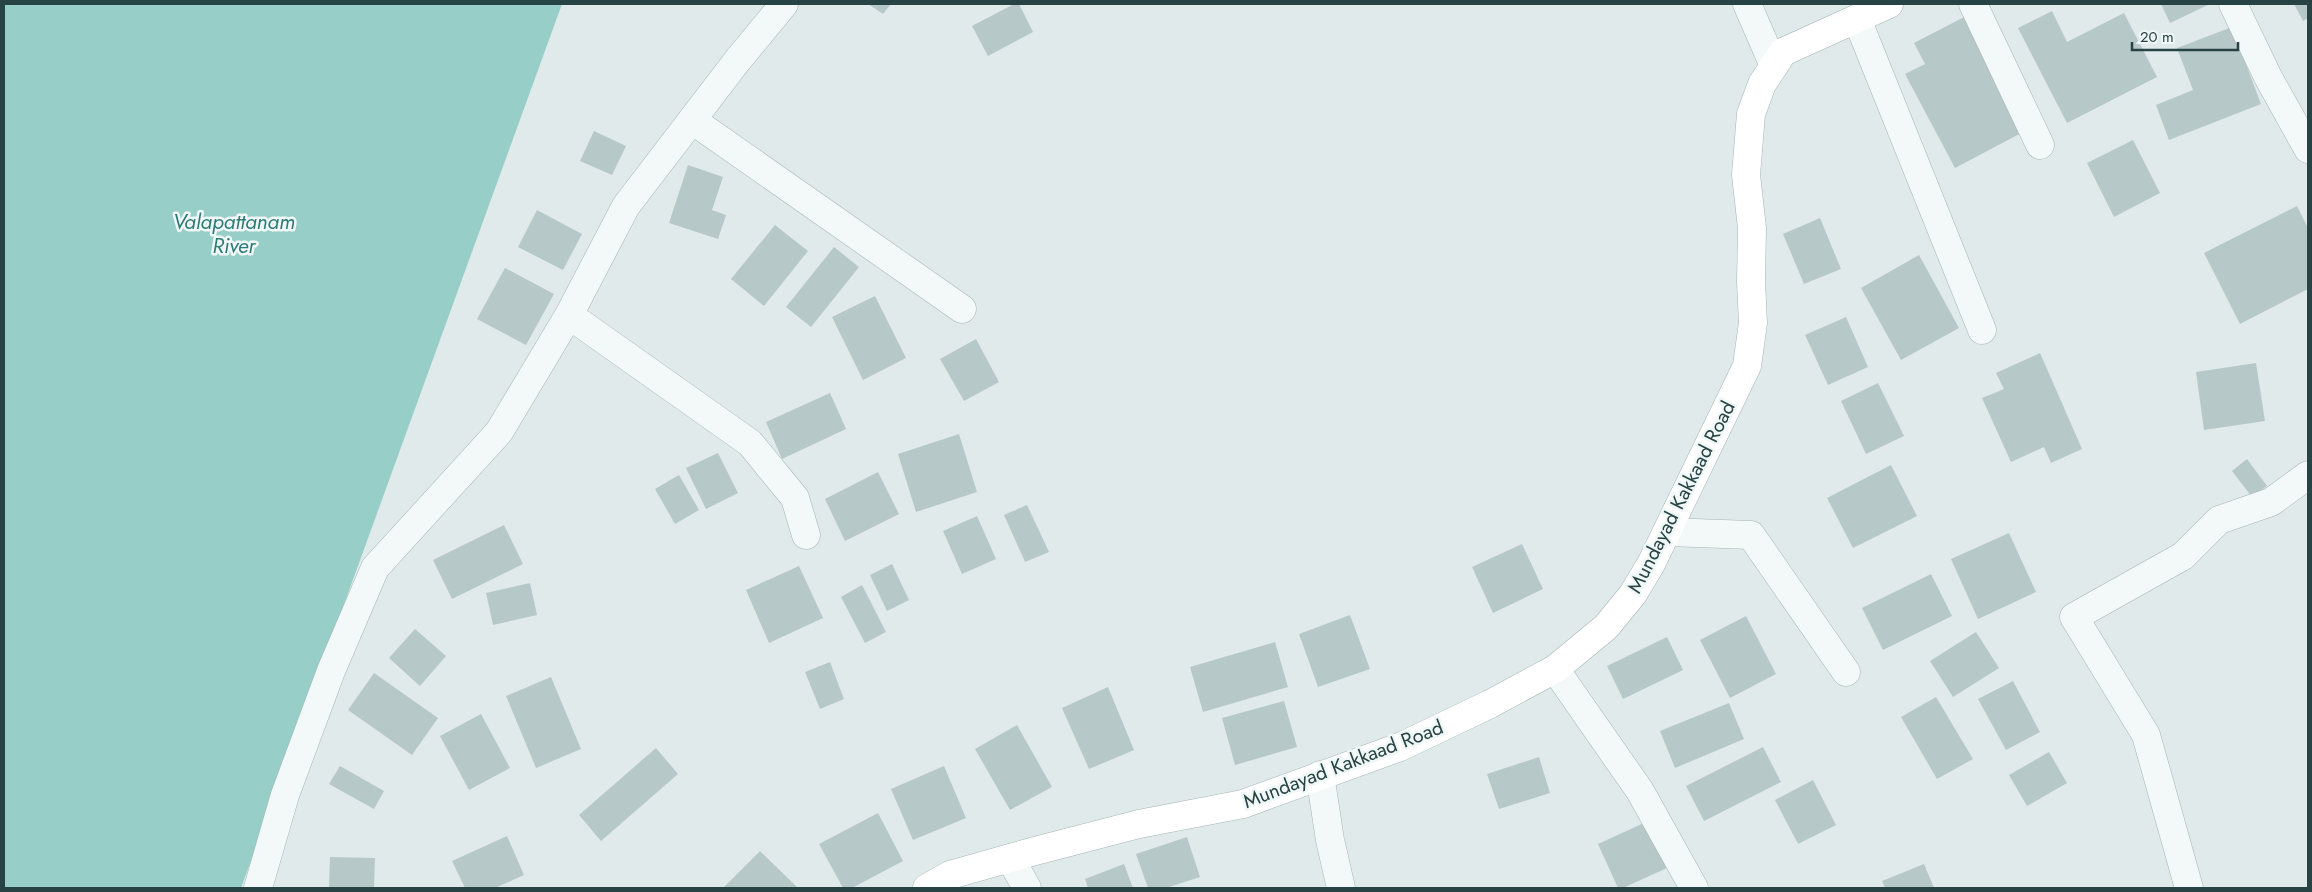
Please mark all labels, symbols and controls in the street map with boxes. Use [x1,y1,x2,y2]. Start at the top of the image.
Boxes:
scale bar [2132,20,2238,52]
text: 20 m [2140,26,2174,48]
water label: Valapattanam River [173,207,295,261]
street label: Mundayad Kakkaad Road [1620,396,1743,598]
street label: Mundayad Kakkaad Road [1239,713,1447,816]

